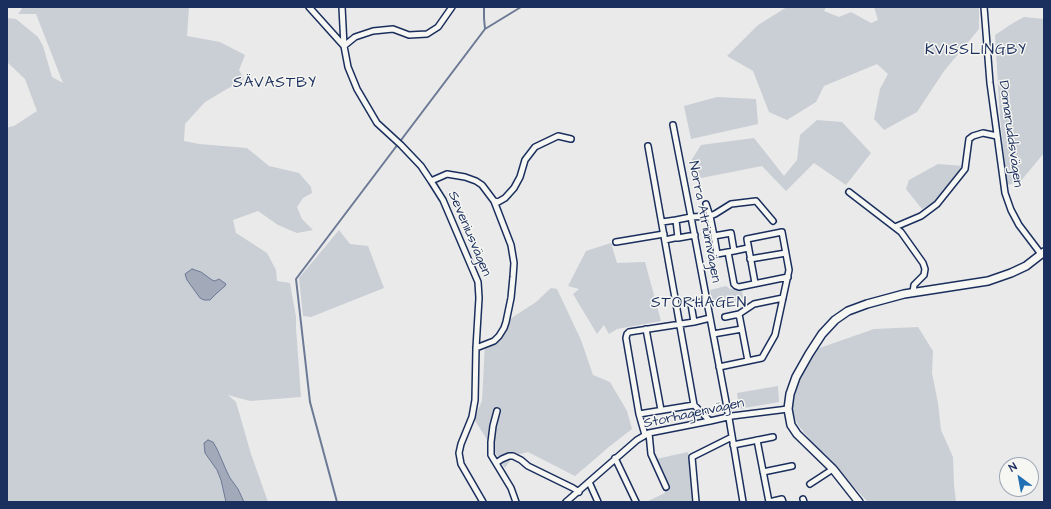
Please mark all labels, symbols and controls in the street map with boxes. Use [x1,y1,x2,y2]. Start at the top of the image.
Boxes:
district label: KVISSLINGBY [925,42,1027,60]
district label: SÄVASTBY [233,75,317,93]
street label: Domaruddsvägen [994,80,1026,188]
street label: Norra Atriumvägen [684,160,724,284]
street label: Seveniusvägen [444,189,494,279]
district label: STORHAGEN [651,295,747,313]
street label: Storhagenvägen [642,395,746,433]
north arrow [999,457,1039,497]
text: N [1006,459,1020,475]

